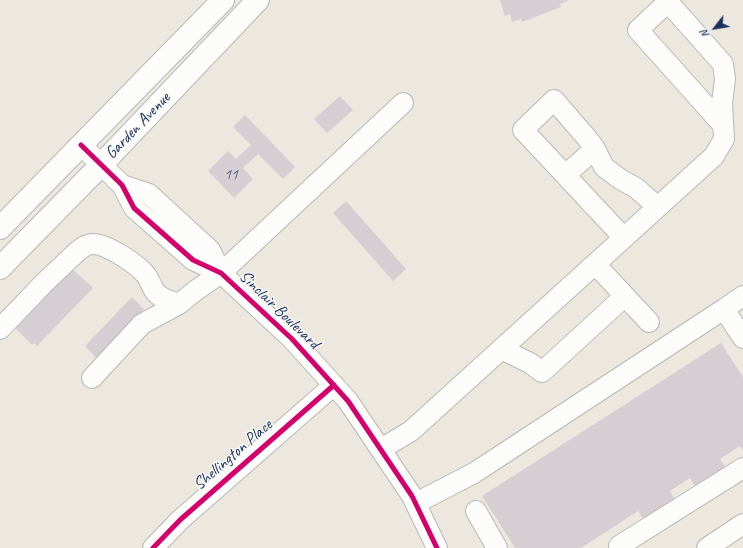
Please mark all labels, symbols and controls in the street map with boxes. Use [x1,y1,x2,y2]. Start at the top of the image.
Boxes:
north arrow [695,8,735,48]
text: N [697,28,712,41]
street label: Garden Avenue [101,88,175,164]
house number: 11 [224,166,238,184]
street label: Sinclair Boulevard [235,267,323,353]
street label: Shellington Place [189,415,277,495]

